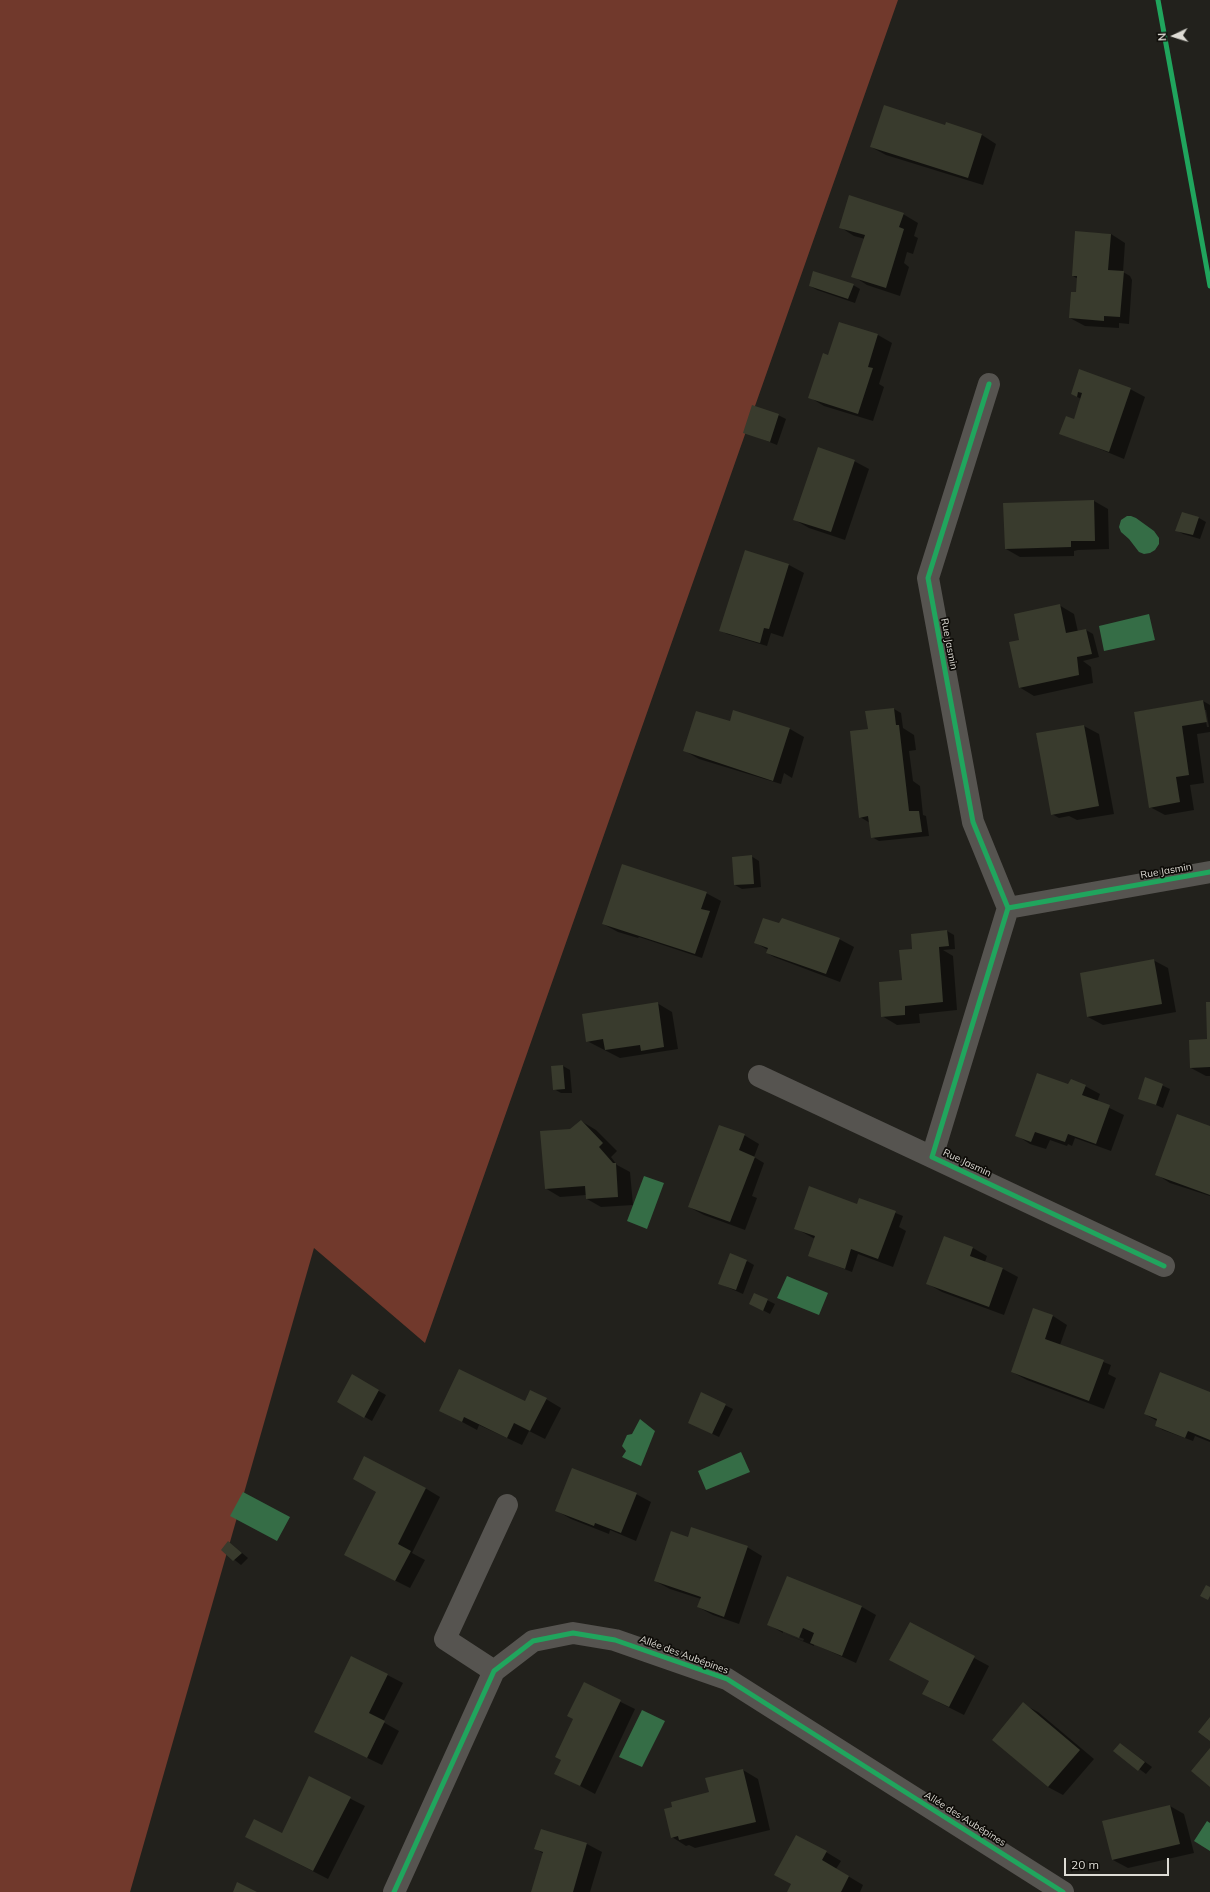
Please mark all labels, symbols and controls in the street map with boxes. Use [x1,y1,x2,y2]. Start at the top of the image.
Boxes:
north arrow [1154,16,1194,56]
text: N [1155,32,1169,41]
street label: Rue Jasmin [938,617,960,671]
street label: Rue Jasmin [1139,861,1193,881]
street label: Rue Jasmin [941,1147,993,1179]
street label: Allée des Aubépines [638,1633,730,1677]
street label: Allée des Aubépines [922,1789,1008,1849]
scale bar [1066,1850,1171,1876]
text: 20 m [1071,1857,1099,1872]

